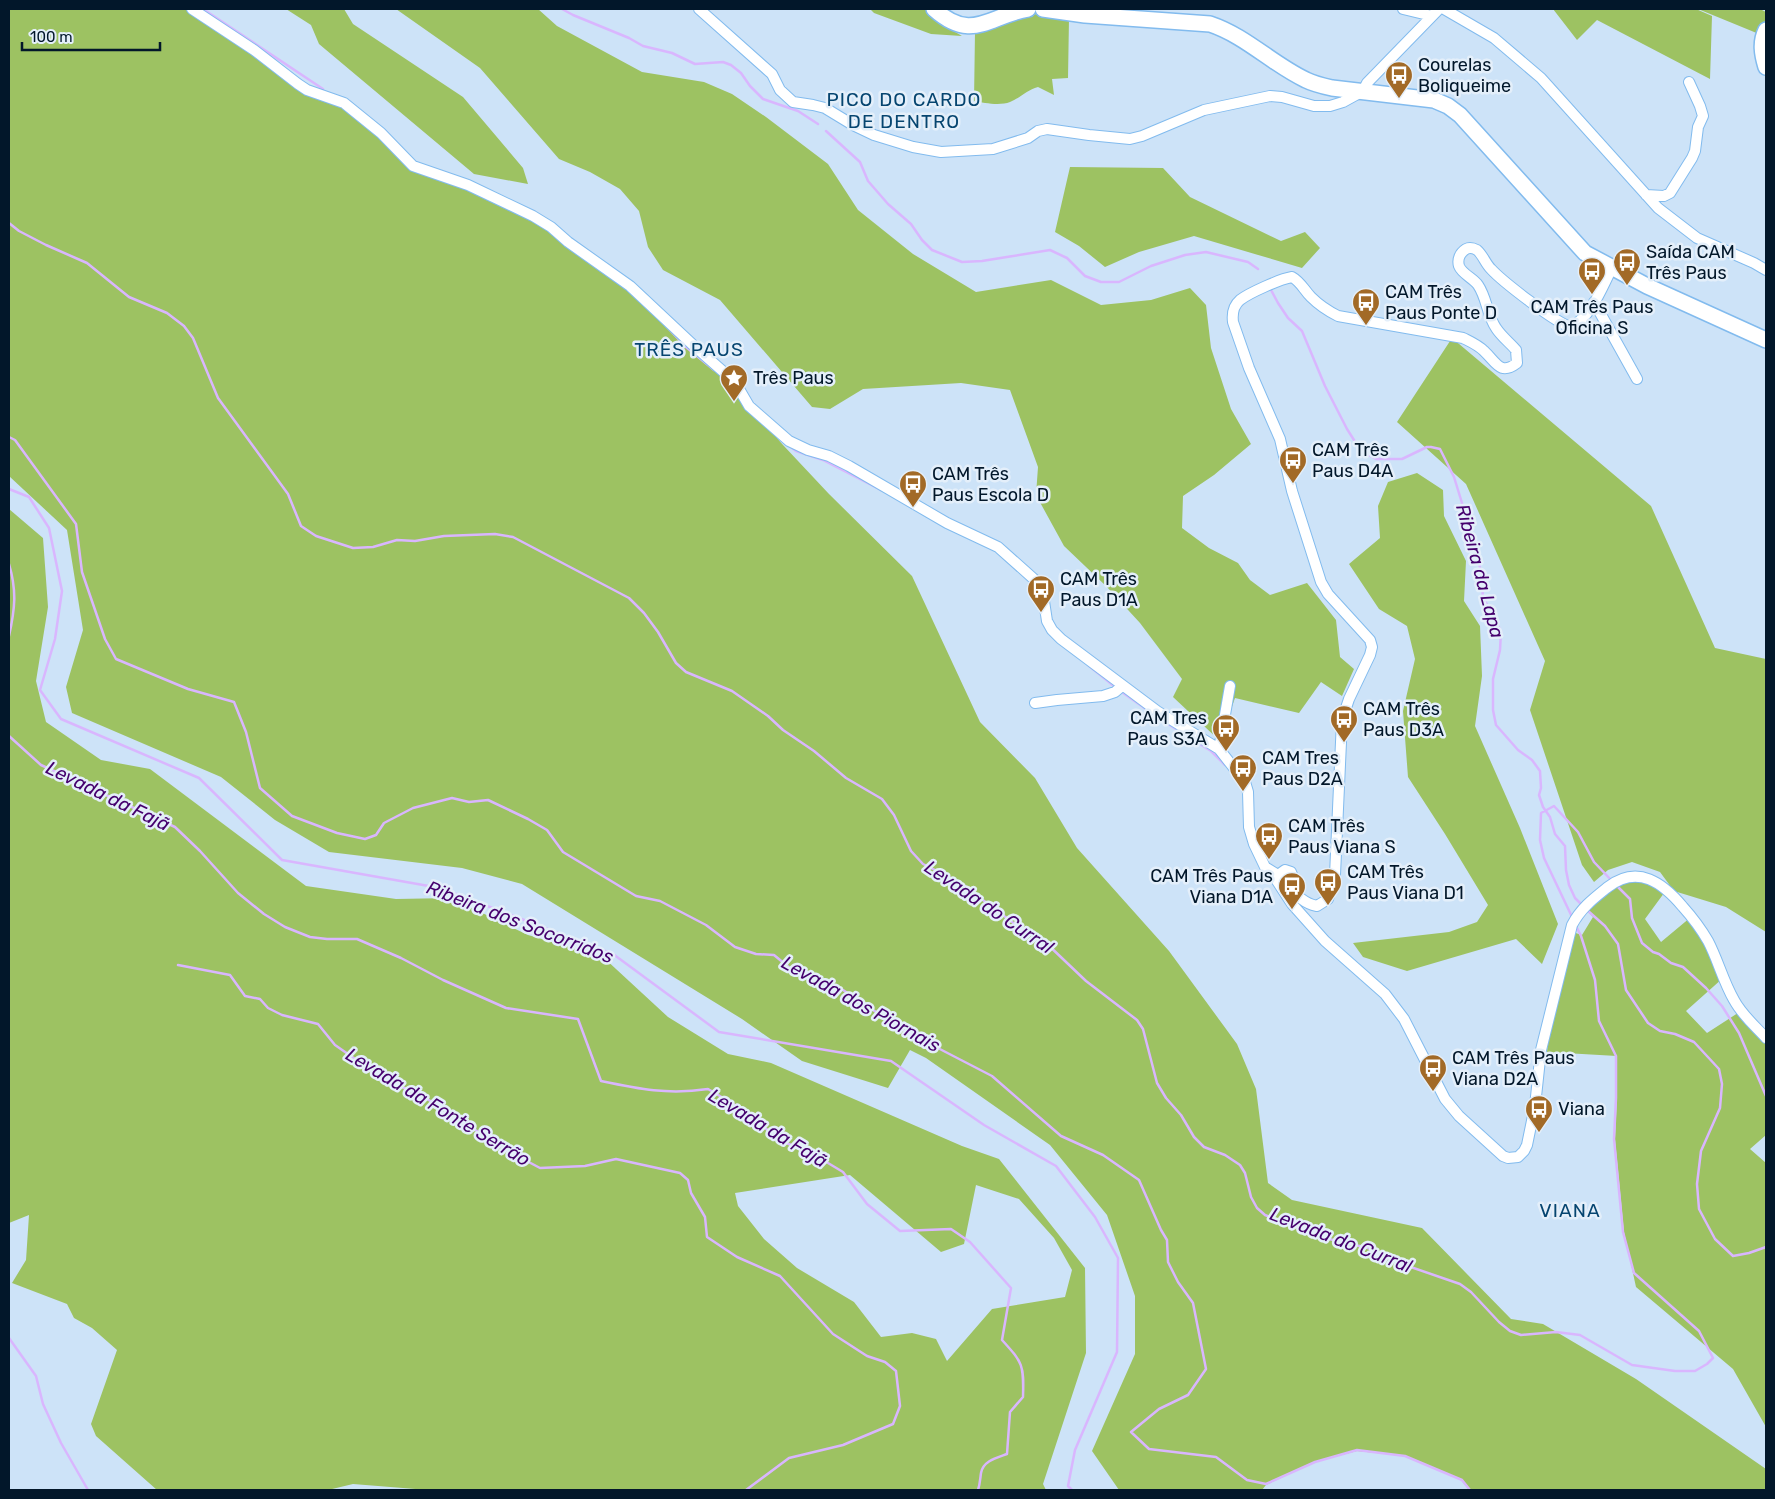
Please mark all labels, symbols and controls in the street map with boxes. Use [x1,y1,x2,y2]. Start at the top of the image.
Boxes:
scale bar [22,20,160,52]
text: 100 m [30,28,72,46]
place label: Courelas Boliqueime [1418,54,1511,97]
bus stop icon: Courelas Boliqueime [1384,60,1414,99]
district label: PICO DO CARDO DE DENTRO [827,88,981,133]
place label: Saída CAM Três Paus [1646,241,1735,284]
bus stop icon: Saída CAM Três Paus [1612,247,1642,286]
bus stop icon: CAM Três Paus Oficina S [1577,256,1607,295]
place label: CAM Três Paus Ponte D [1385,281,1497,324]
bus stop icon: CAM Três Paus Ponte D [1351,287,1381,326]
place label: CAM Três Paus Oficina S [1531,296,1653,339]
district label: TRÊS PAUS [634,338,744,361]
place icon: Três Paus [719,363,749,402]
place label: Três Paus [753,367,834,389]
place label: CAM Três Paus D4A [1312,439,1393,482]
bus stop icon: CAM Três Paus D4A [1278,445,1308,484]
place label: CAM Três Paus Escola D [932,463,1049,506]
bus stop icon: CAM Três Paus Escola D [898,469,928,508]
water label: Ribeira da Lapa [1451,501,1509,641]
place label: CAM Três Paus D1A [1060,568,1138,611]
bus stop icon: CAM Três Paus D1A [1026,574,1056,613]
place label: CAM Três Paus D3A [1363,698,1444,741]
bus stop icon: CAM Três Paus D3A [1329,704,1359,743]
place label: CAM Tres Paus S3A [1127,707,1207,750]
bus stop icon: CAM Tres Paus S3A [1211,713,1241,752]
place label: CAM Tres Paus D2A [1262,747,1343,790]
bus stop icon: CAM Tres Paus D2A [1228,753,1258,792]
water label: Levada da Fajã [42,756,174,836]
place label: CAM Três Paus Viana S [1288,815,1396,858]
bus stop icon: CAM Três Paus Viana S [1254,821,1284,860]
water label: Levada do Curral [920,855,1058,959]
place label: CAM Três Paus Viana D1 [1347,861,1464,904]
place label: CAM Três Paus Viana D1A [1150,865,1273,908]
bus stop icon: CAM Três Paus Viana D1 [1313,867,1343,906]
bus stop icon: CAM Três Paus Viana D1A [1277,871,1307,910]
water label: Ribeira dos Socorridos [423,876,617,968]
water label: Levada dos Piornais [778,951,945,1057]
water label: Levada da Fonte Serrão [342,1043,535,1171]
place label: CAM Três Paus Viana D2A [1452,1047,1575,1090]
bus stop icon: CAM Três Paus Viana D2A [1418,1053,1448,1092]
water label: Levada da Fajã [704,1083,832,1173]
bus stop icon: Viana [1524,1094,1554,1133]
place label: Viana [1558,1098,1605,1120]
district label: VIANA [1539,1199,1601,1222]
water label: Levada do Curral [1267,1202,1416,1278]

